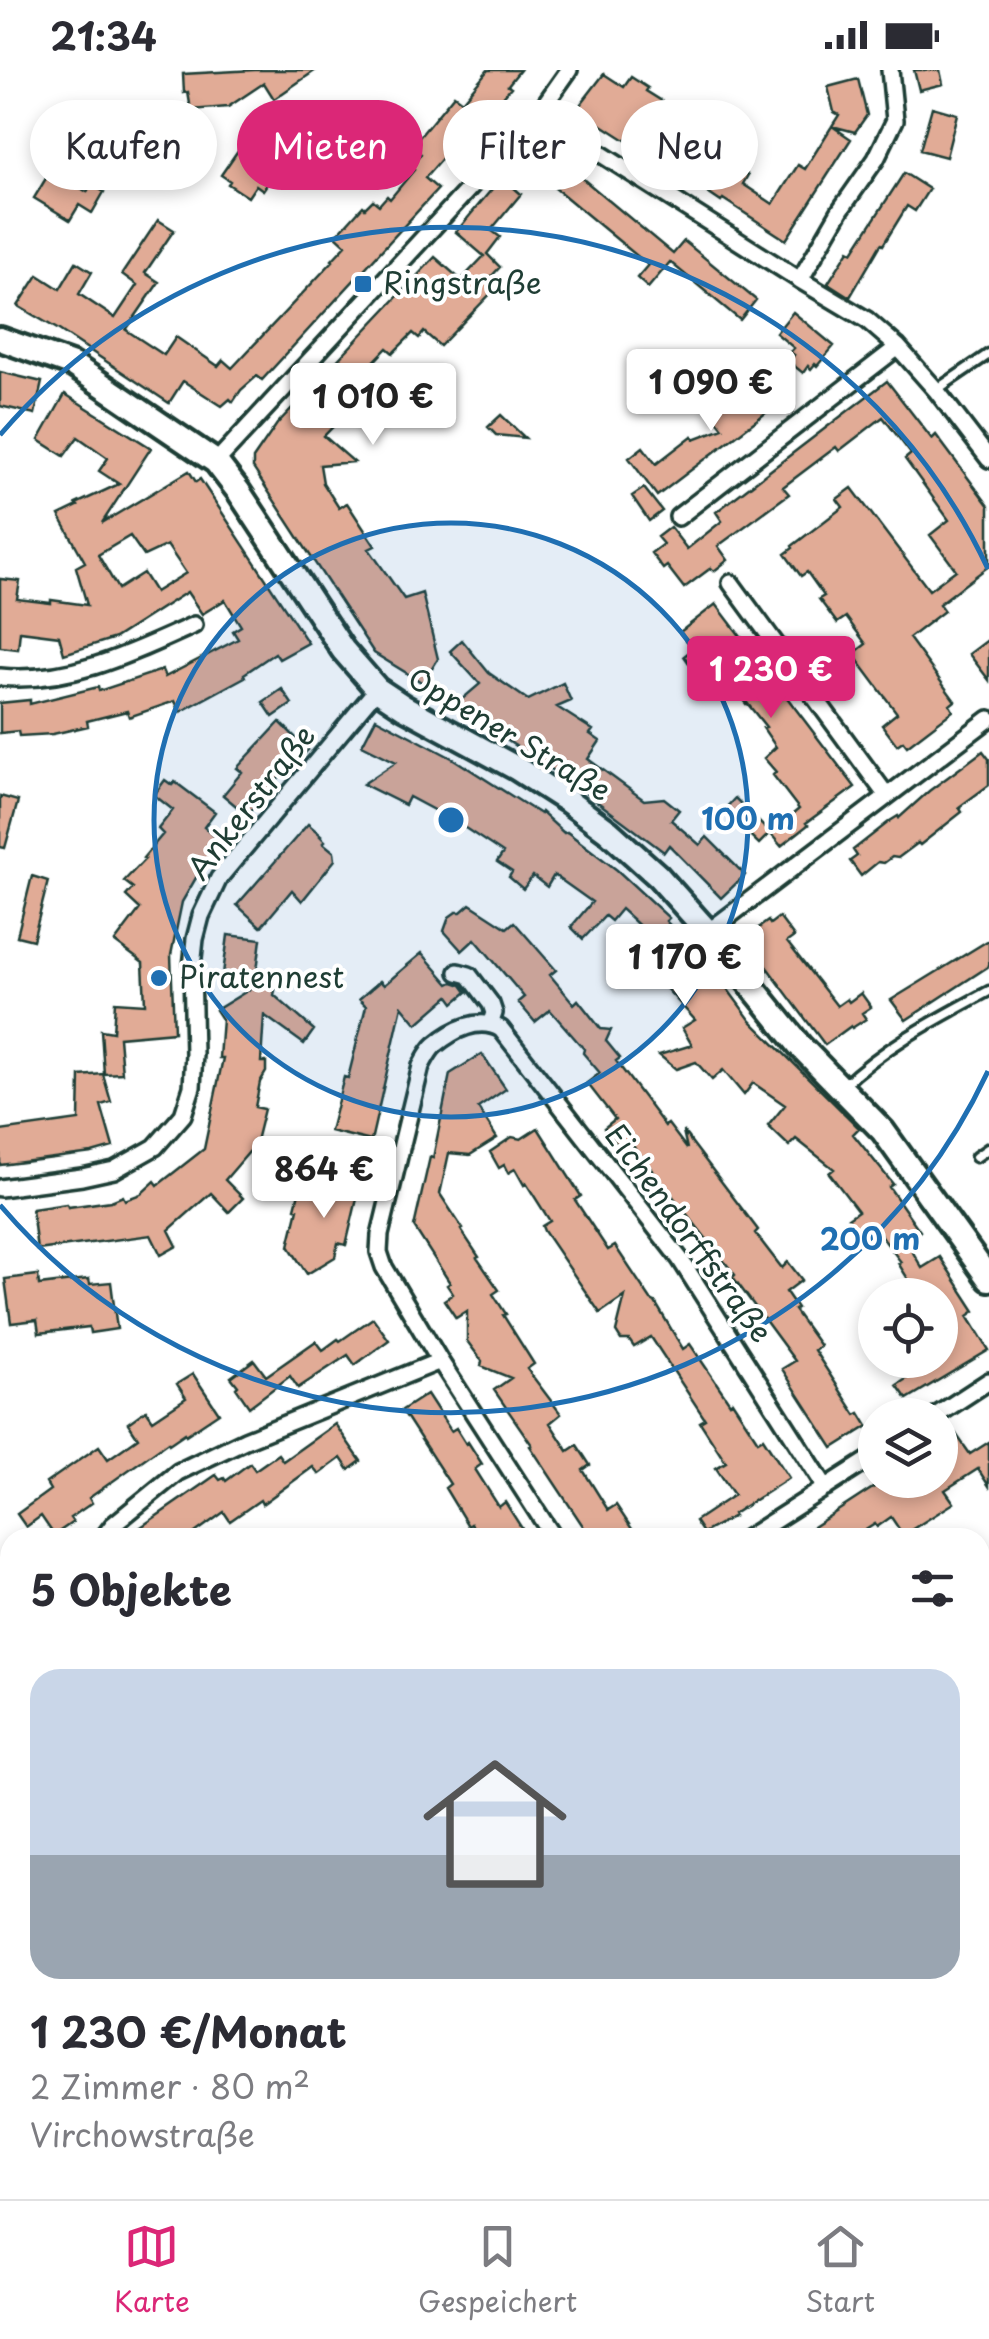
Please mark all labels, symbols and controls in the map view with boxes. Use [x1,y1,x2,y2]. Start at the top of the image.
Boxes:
text: 21:34 [50,7,157,64]
chip: Kaufen [30,100,217,190]
chip: Mieten [237,100,423,190]
chip: Filter [443,100,601,190]
chip: Neu [621,100,758,190]
place label: Ringstraße [383,259,542,304]
marker: Ringstraße [352,273,374,295]
pin: 1 090 € [619,349,803,434]
text: 1 090 € [649,357,773,405]
pin: 1 010 € [281,363,465,448]
text: 1 010 € [312,371,434,419]
pin: 1 230 € [679,636,863,721]
text: 1 230 € [709,644,833,692]
street label: Oppener Straße [400,654,620,811]
street label: Ankerstraße [175,714,325,889]
text: 100 m [701,795,795,840]
centre of rings [433,802,469,838]
pin: 1 170 € [593,924,777,1009]
text: 1 170 € [628,932,742,980]
place label: Piratennest [179,953,344,998]
marker: Piratennest [148,967,170,989]
street label: Eichendorffstraße [595,1114,785,1351]
pin: 864 € [254,1136,394,1221]
text: 864 € [274,1144,374,1192]
text: 200 m [820,1215,920,1260]
map controls [858,1278,958,1498]
button: locate [858,1278,958,1378]
button: layers [858,1398,958,1498]
text: 5 Objekte [30,1557,232,1620]
icon: filters [905,1561,960,1616]
icon: home [405,1734,585,1914]
text: 1 230 €/Monat [30,1999,347,2062]
text: 2 Zimmer · 80 m² [30,2062,310,2110]
text: Virchowstraße [30,2110,255,2158]
tab: Karte [114,2219,190,2322]
tab: Gespeichert [418,2219,577,2322]
tab: Start [805,2219,875,2322]

